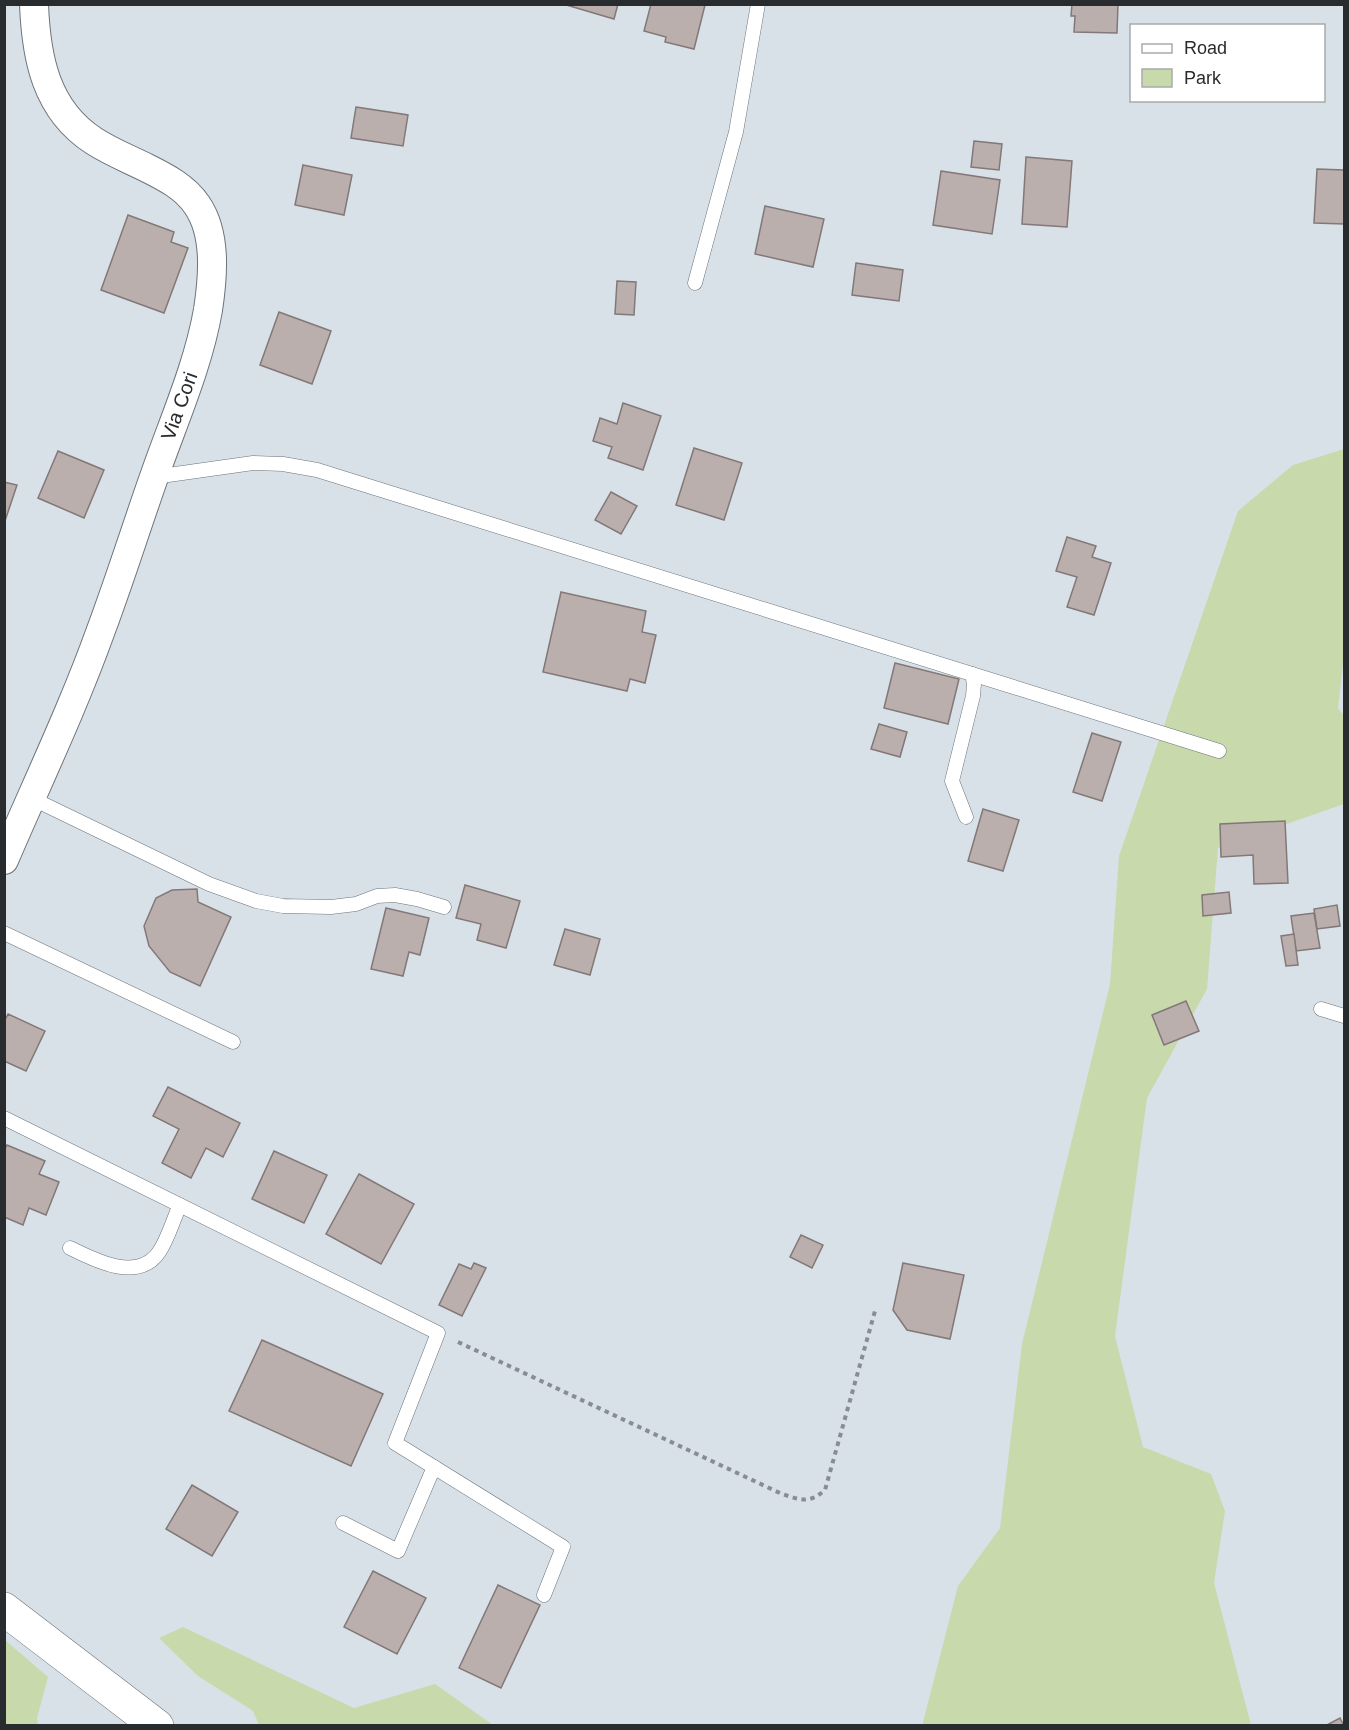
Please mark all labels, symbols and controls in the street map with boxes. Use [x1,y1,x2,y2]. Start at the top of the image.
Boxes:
legend [1130,24,1325,102]
text: Road [1184,38,1227,58]
text: Park [1184,68,1222,88]
street label: Via Cori [157,369,201,443]

